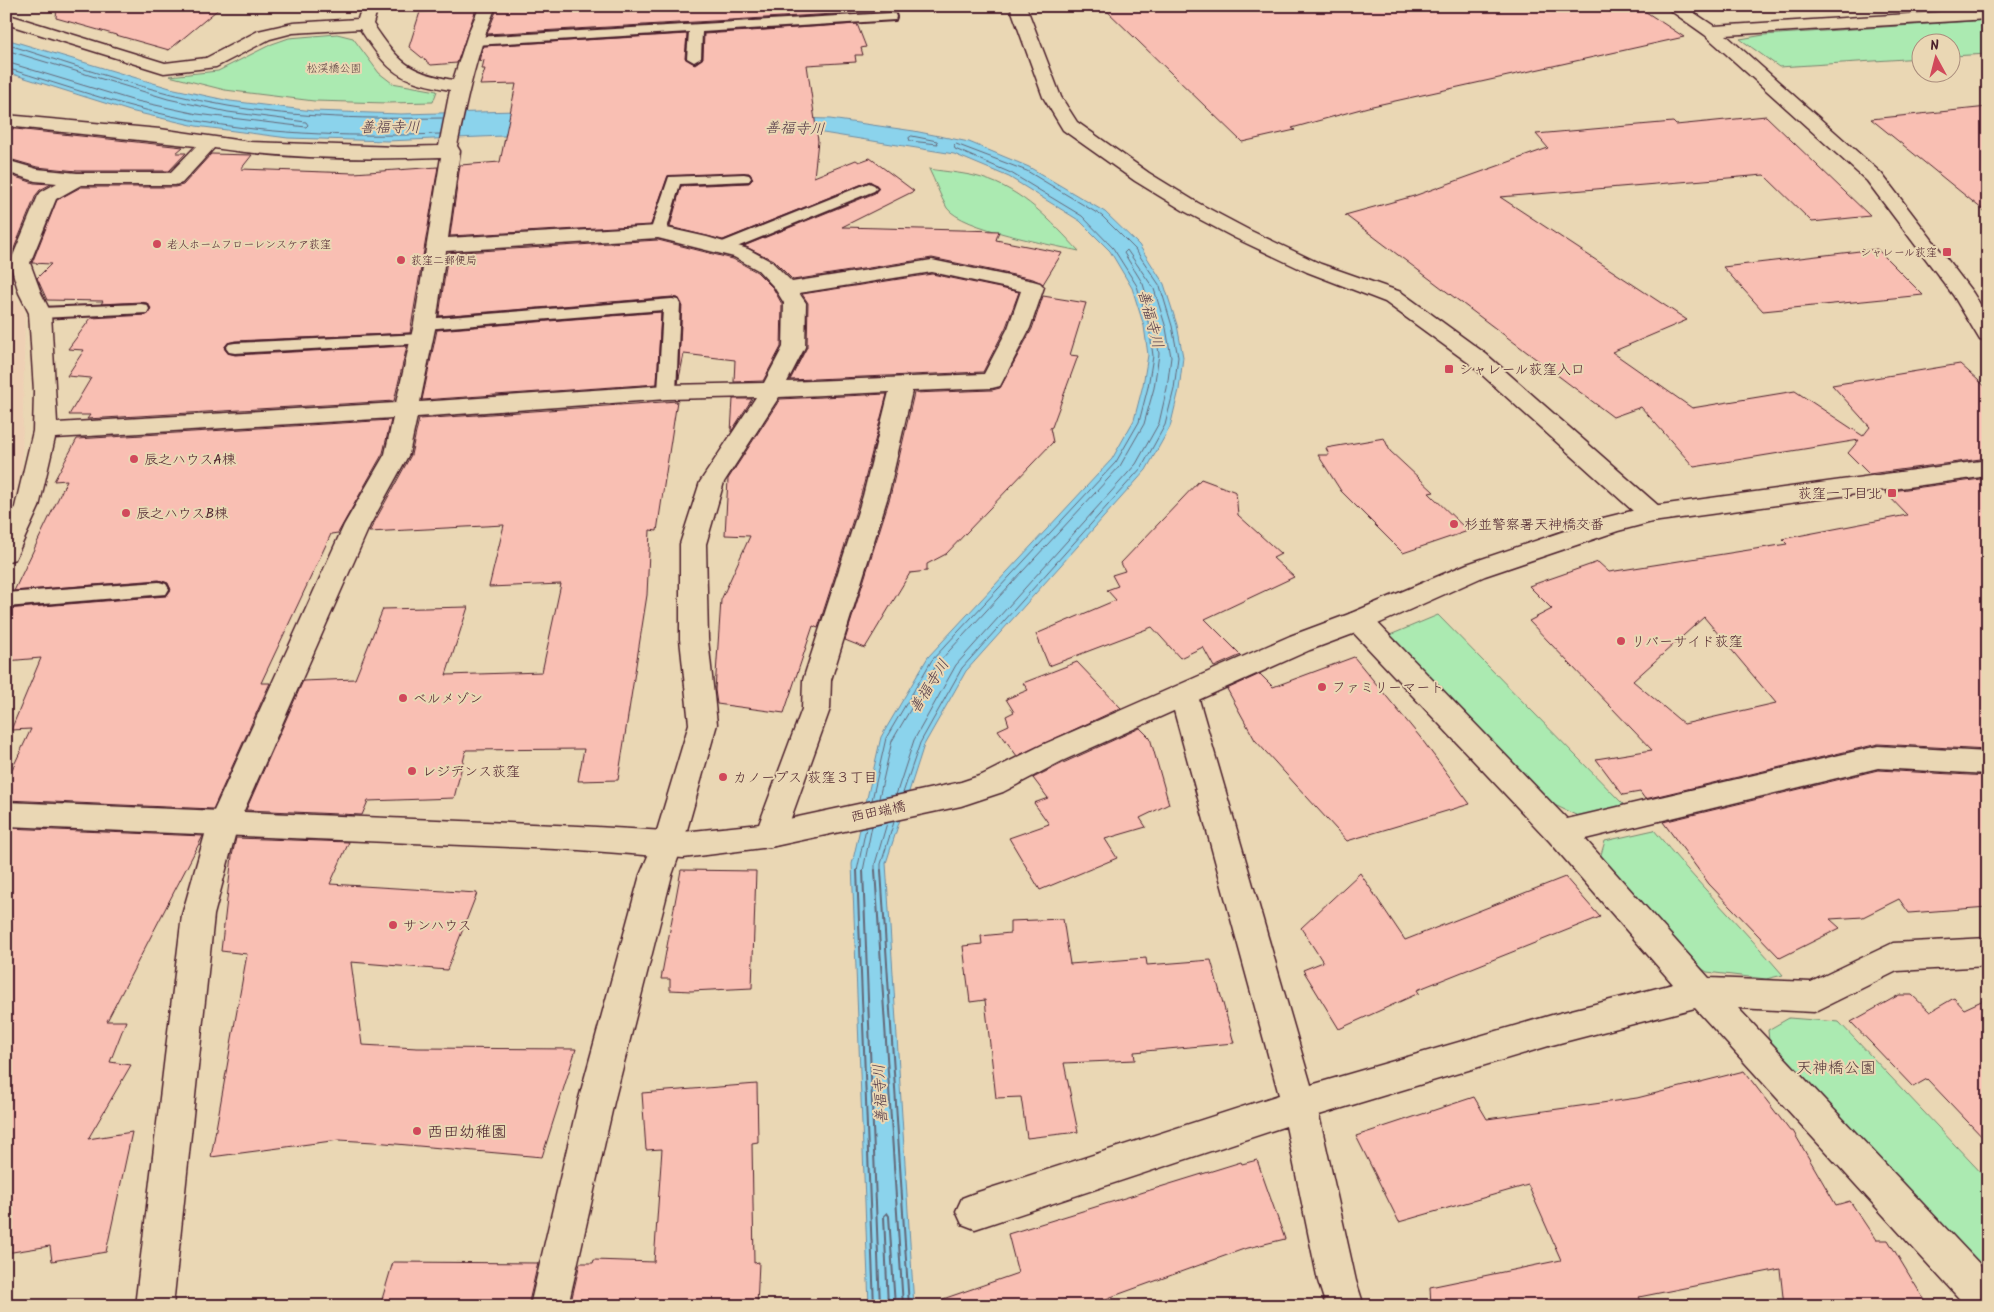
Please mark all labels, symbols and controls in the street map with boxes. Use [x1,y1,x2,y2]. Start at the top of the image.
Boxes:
north arrow [1912,32,1962,82]
text: N [1929,35,1940,58]
park label: 松渓橋公園 [307,60,362,78]
water label: 善福寺川 [360,116,420,140]
water label: 善福寺川 [765,116,825,142]
place label: 老人ホームフローレンスケア荻窪 [167,236,331,254]
marker: 老人ホームフローレンスケア荻窪 [151,238,163,250]
place label: シャレール荻窪 [1860,244,1937,262]
marker: シャレール荻窪 [1941,246,1953,258]
place label: 荻窪二郵便局 [411,252,477,270]
marker: 荻窪二郵便局 [395,254,407,266]
water label: 善福寺川 [1131,287,1169,351]
place label: シャレール荻窪入口 [1459,359,1585,381]
marker: シャレール荻窪入口 [1443,363,1455,375]
place label: 辰之ハウスA棟 [144,449,237,471]
marker: 辰之ハウスA棟 [128,453,140,465]
place label: 荻窪一丁目北 [1798,483,1882,505]
marker: 荻窪一丁目北 [1886,487,1898,499]
place label: 辰之ハウスB棟 [136,503,229,525]
marker: 辰之ハウスB棟 [120,507,132,519]
place label: 杉並警察署天神橋交番 [1464,514,1604,536]
marker: 杉並警察署天神橋交番 [1448,518,1460,530]
place label: リバーサイド荻窪 [1631,631,1743,653]
marker: リバーサイド荻窪 [1615,635,1627,647]
water label: 善福寺川 [904,655,956,718]
place label: ファミリーマート [1332,677,1444,699]
marker: ファミリーマート [1316,681,1328,693]
place label: ベルメゾン [413,688,483,710]
marker: ベルメゾン [397,692,409,704]
place label: レジデンス荻窪 [422,761,520,783]
marker: レジデンス荻窪 [406,765,418,777]
place label: カノープス 荻窪３丁目 [733,767,878,789]
marker: カノープス 荻窪３丁目 [717,771,729,783]
street label: 西田端橋 [849,795,908,829]
place label: サンハウス [403,915,472,937]
marker: サンハウス [387,919,399,931]
park label: 天神橋公園 [1796,1056,1876,1081]
water label: 善福寺川 [867,1063,895,1125]
place label: 西田幼稚園 [427,1120,507,1145]
marker: 西田幼稚園 [411,1125,423,1137]

